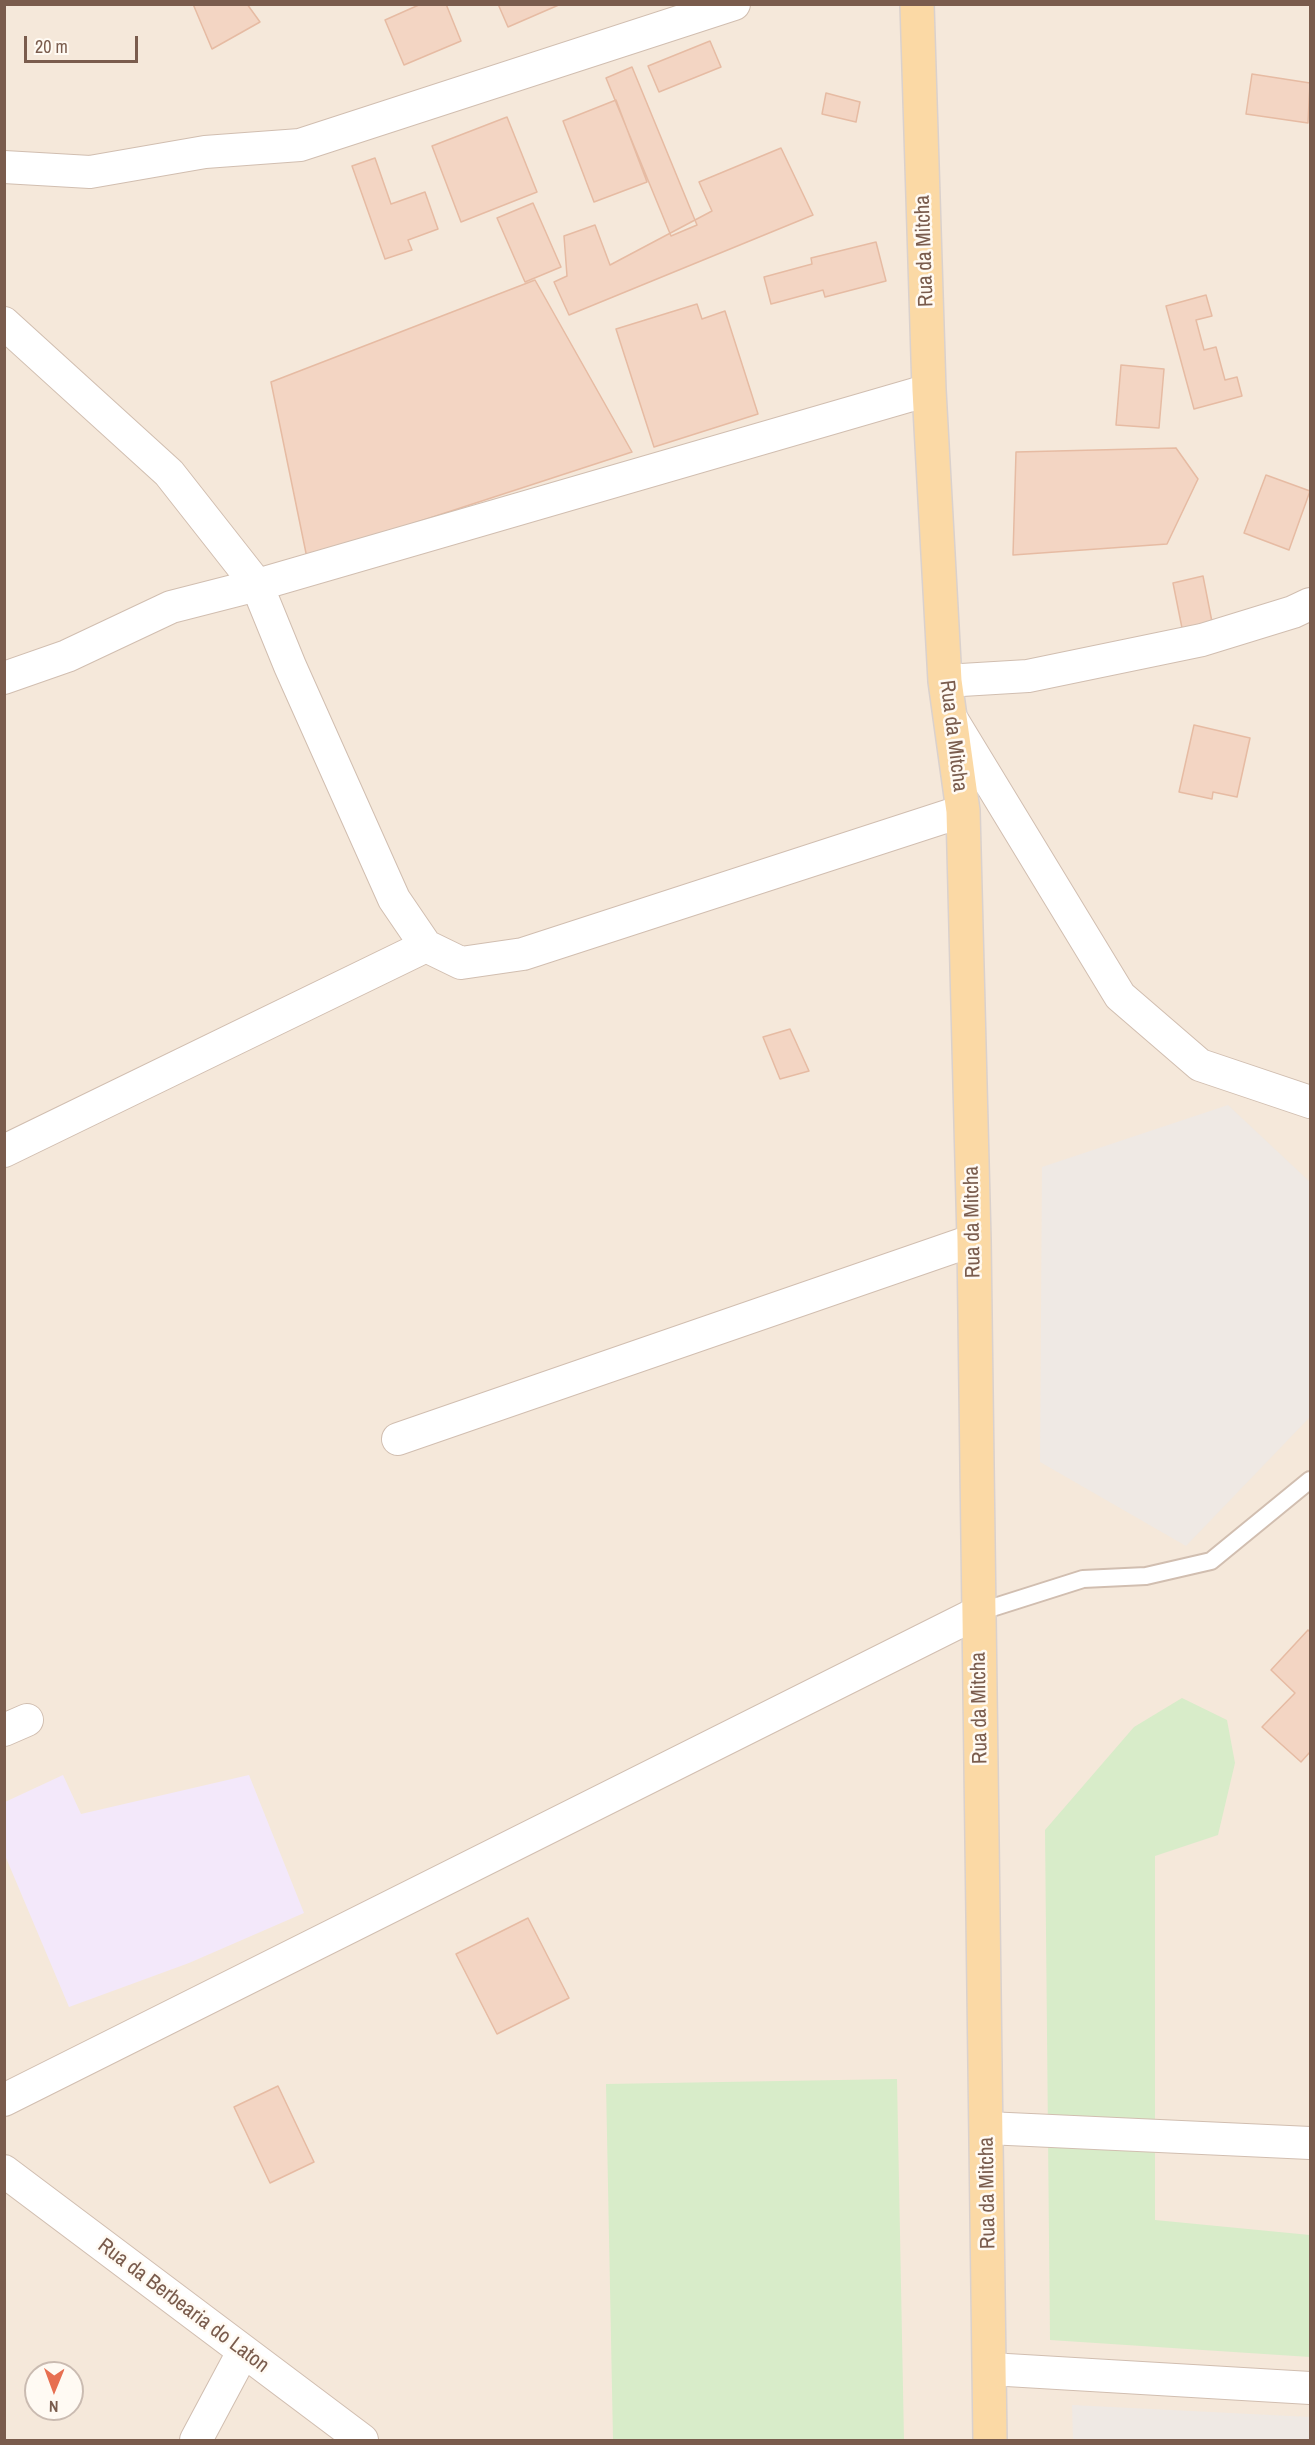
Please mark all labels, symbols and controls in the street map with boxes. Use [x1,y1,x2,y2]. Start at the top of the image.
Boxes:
scale bar [27,24,141,62]
text: 20 m [35,34,68,59]
street label: Rua da Mitcha [910,195,940,307]
street label: Rua da Mitcha [934,679,972,793]
street label: Rua da Mitcha [959,1166,987,1278]
street label: Rua da Mitcha [966,1652,994,1764]
street label: Rua da Mitcha [974,2137,1002,2249]
street label: Rua da Berbearia do Laton [92,2233,274,2379]
north arrow [24,2361,84,2421]
text: N [49,2396,59,2418]

